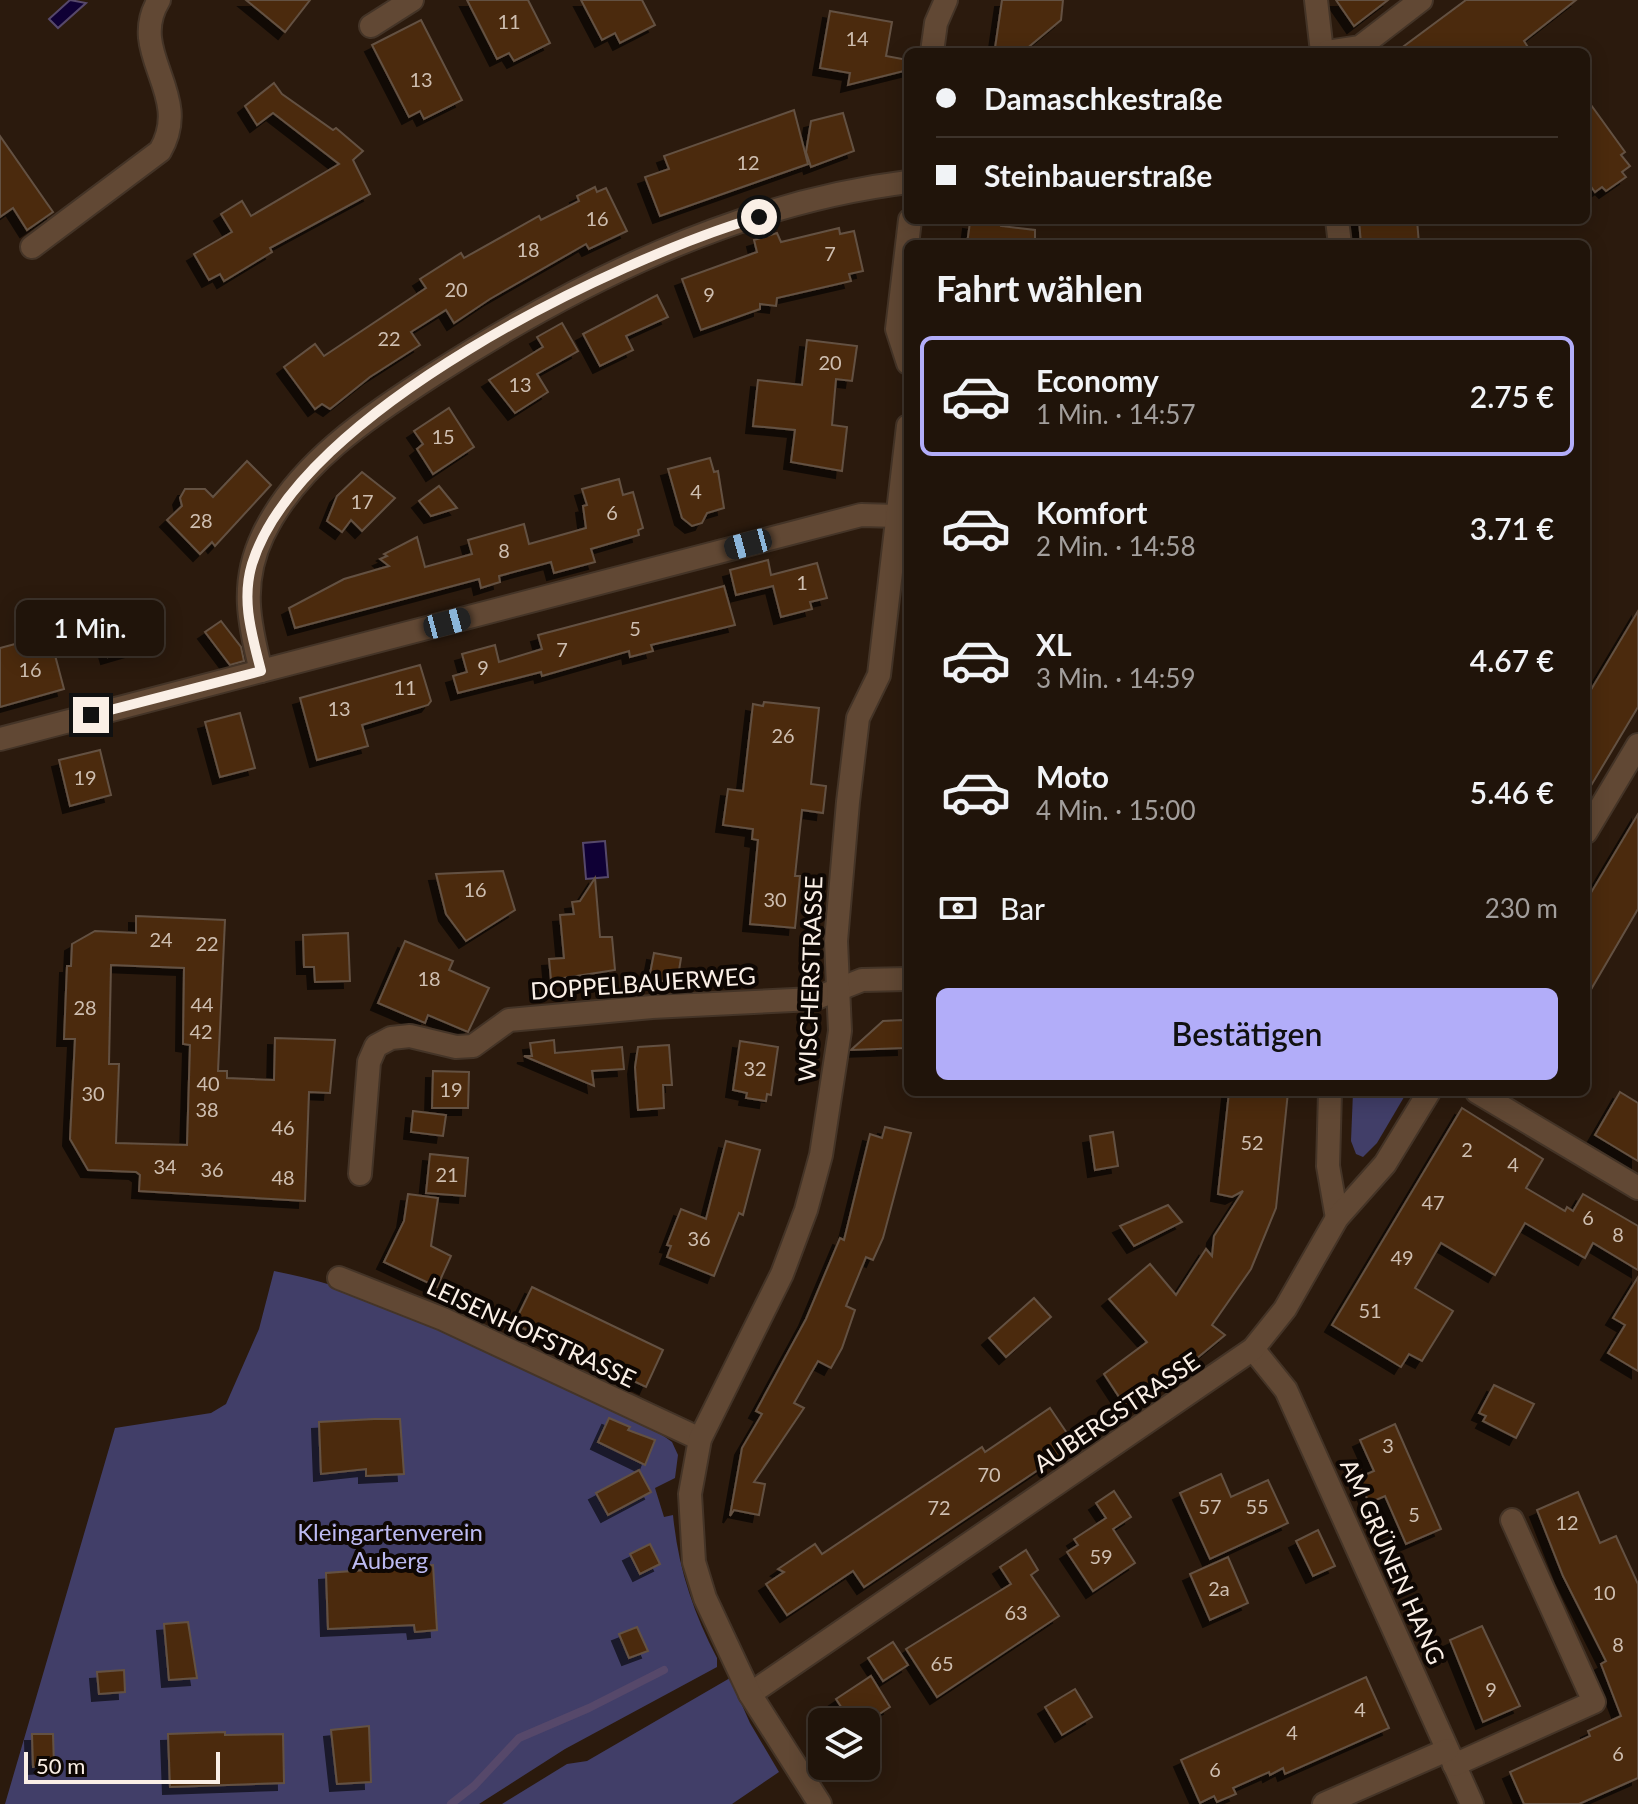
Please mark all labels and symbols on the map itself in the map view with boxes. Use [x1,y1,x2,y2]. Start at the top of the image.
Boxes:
house number: 11 [497,9,521,33]
house number: 14 [845,26,869,50]
house number: 13 [409,67,433,91]
house number: 12 [736,150,760,174]
route start [741,199,777,235]
house number: 16 [585,206,609,230]
house number: 18 [516,237,540,261]
house number: 7 [824,241,836,265]
house number: 20 [444,277,468,301]
house number: 9 [703,282,715,306]
house number: 22 [377,326,401,350]
house number: 20 [818,350,842,374]
house number: 13 [508,372,532,396]
house number: 15 [431,424,455,448]
house number: 4 [690,479,702,503]
house number: 17 [350,489,374,513]
house number: 6 [606,500,618,524]
house number: 28 [189,508,213,532]
car [722,526,774,562]
house number: 8 [498,538,510,562]
house number: 1 [796,570,808,594]
callout: 1 Min. [17,599,165,655]
car [421,605,473,641]
house number: 5 [629,616,641,640]
house number: 7 [556,637,568,661]
house number: 9 [477,655,489,679]
house number: 16 [18,657,42,681]
house number: 11 [393,675,417,699]
house number: 13 [327,696,351,720]
route end [73,697,109,733]
house number: 26 [771,723,795,747]
house number: 19 [73,765,97,789]
street label: WISCHERSTRASSE [791,875,828,1083]
house number: 16 [463,877,487,901]
house number: 30 [763,887,787,911]
house number: 24 [149,927,173,951]
house number: 22 [195,931,219,955]
street label: DOPPELBAUERWEG [529,960,757,1005]
house number: 18 [417,966,441,990]
house number: 44 [190,992,214,1016]
house number: 28 [73,995,97,1019]
house number: 42 [189,1019,213,1043]
house number: 32 [743,1056,767,1080]
house number: 40 [196,1071,220,1095]
house number: 19 [439,1077,463,1101]
house number: 30 [81,1081,105,1105]
house number: 38 [195,1097,219,1121]
house number: 46 [271,1115,295,1139]
house number: 52 [1240,1130,1264,1154]
house number: 2 [1461,1137,1473,1161]
house number: 4 [1507,1152,1519,1176]
house number: 34 [153,1154,177,1178]
house number: 36 [200,1157,224,1181]
house number: 21 [435,1162,459,1186]
house number: 48 [271,1165,295,1189]
house number: 47 [1421,1190,1445,1214]
house number: 6 [1582,1205,1594,1229]
house number: 8 [1612,1222,1624,1246]
house number: 36 [687,1226,711,1250]
house number: 49 [1390,1245,1414,1269]
street label: LEISENHOFSTRASSE [423,1270,641,1393]
house number: 51 [1358,1298,1382,1322]
street label: AUBERGSTRASSE [1028,1346,1205,1478]
house number: 3 [1382,1433,1394,1457]
street label: AM GRÜNEN HANG [1335,1454,1452,1669]
house number: 70 [977,1462,1001,1486]
house number: 57 [1198,1494,1222,1518]
house number: 55 [1245,1494,1269,1518]
house number: 72 [927,1495,951,1519]
house number: 5 [1408,1502,1420,1526]
house number: 12 [1555,1510,1579,1534]
park label: Kleingartenverein Auberg [297,1517,483,1574]
house number: 59 [1089,1544,1113,1568]
house number: 2a [1208,1576,1230,1600]
house number: 10 [1592,1580,1616,1604]
house number: 63 [1004,1600,1028,1624]
house number: 8 [1612,1632,1624,1656]
house number: 65 [930,1651,954,1675]
house number: 9 [1485,1677,1497,1701]
house number: 4 [1354,1697,1366,1721]
house number: 4 [1286,1720,1298,1744]
house number: 6 [1612,1741,1624,1765]
scale bar [24,1748,220,1784]
house number: 6 [1209,1757,1221,1781]

